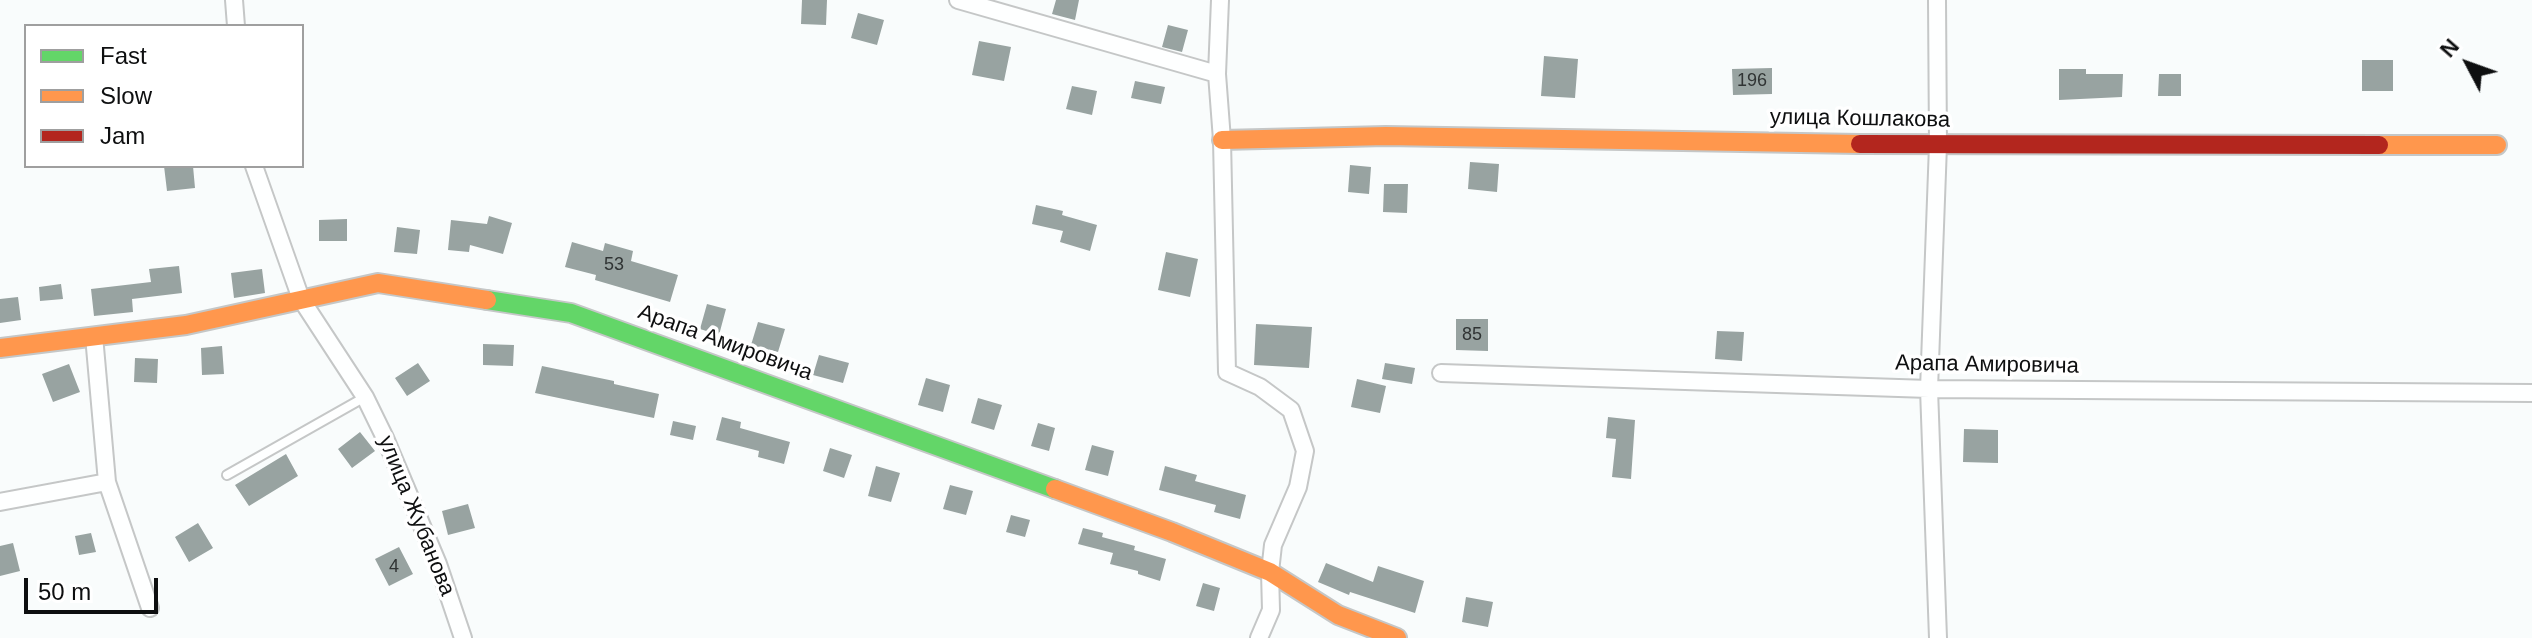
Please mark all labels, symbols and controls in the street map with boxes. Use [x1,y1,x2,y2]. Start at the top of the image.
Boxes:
legend [24,24,304,168]
north arrow [2428,24,2508,104]
text: N [2435,34,2464,62]
text: Fast [100,42,147,69]
house number: 196 [1737,70,1767,92]
text: Slow [100,82,152,109]
street label: улица Кошлакова [1770,104,1950,134]
text: Jam [100,122,145,149]
house number: 53 [604,254,624,276]
street label: Арапа Амировича [634,299,816,387]
house number: 85 [1462,324,1482,346]
street label: Арапа Амировича [1895,350,2079,380]
street label: улица Жубанова [372,432,460,600]
house number: 4 [389,556,399,578]
scale bar [28,562,162,612]
text: 50 m [38,578,91,605]

